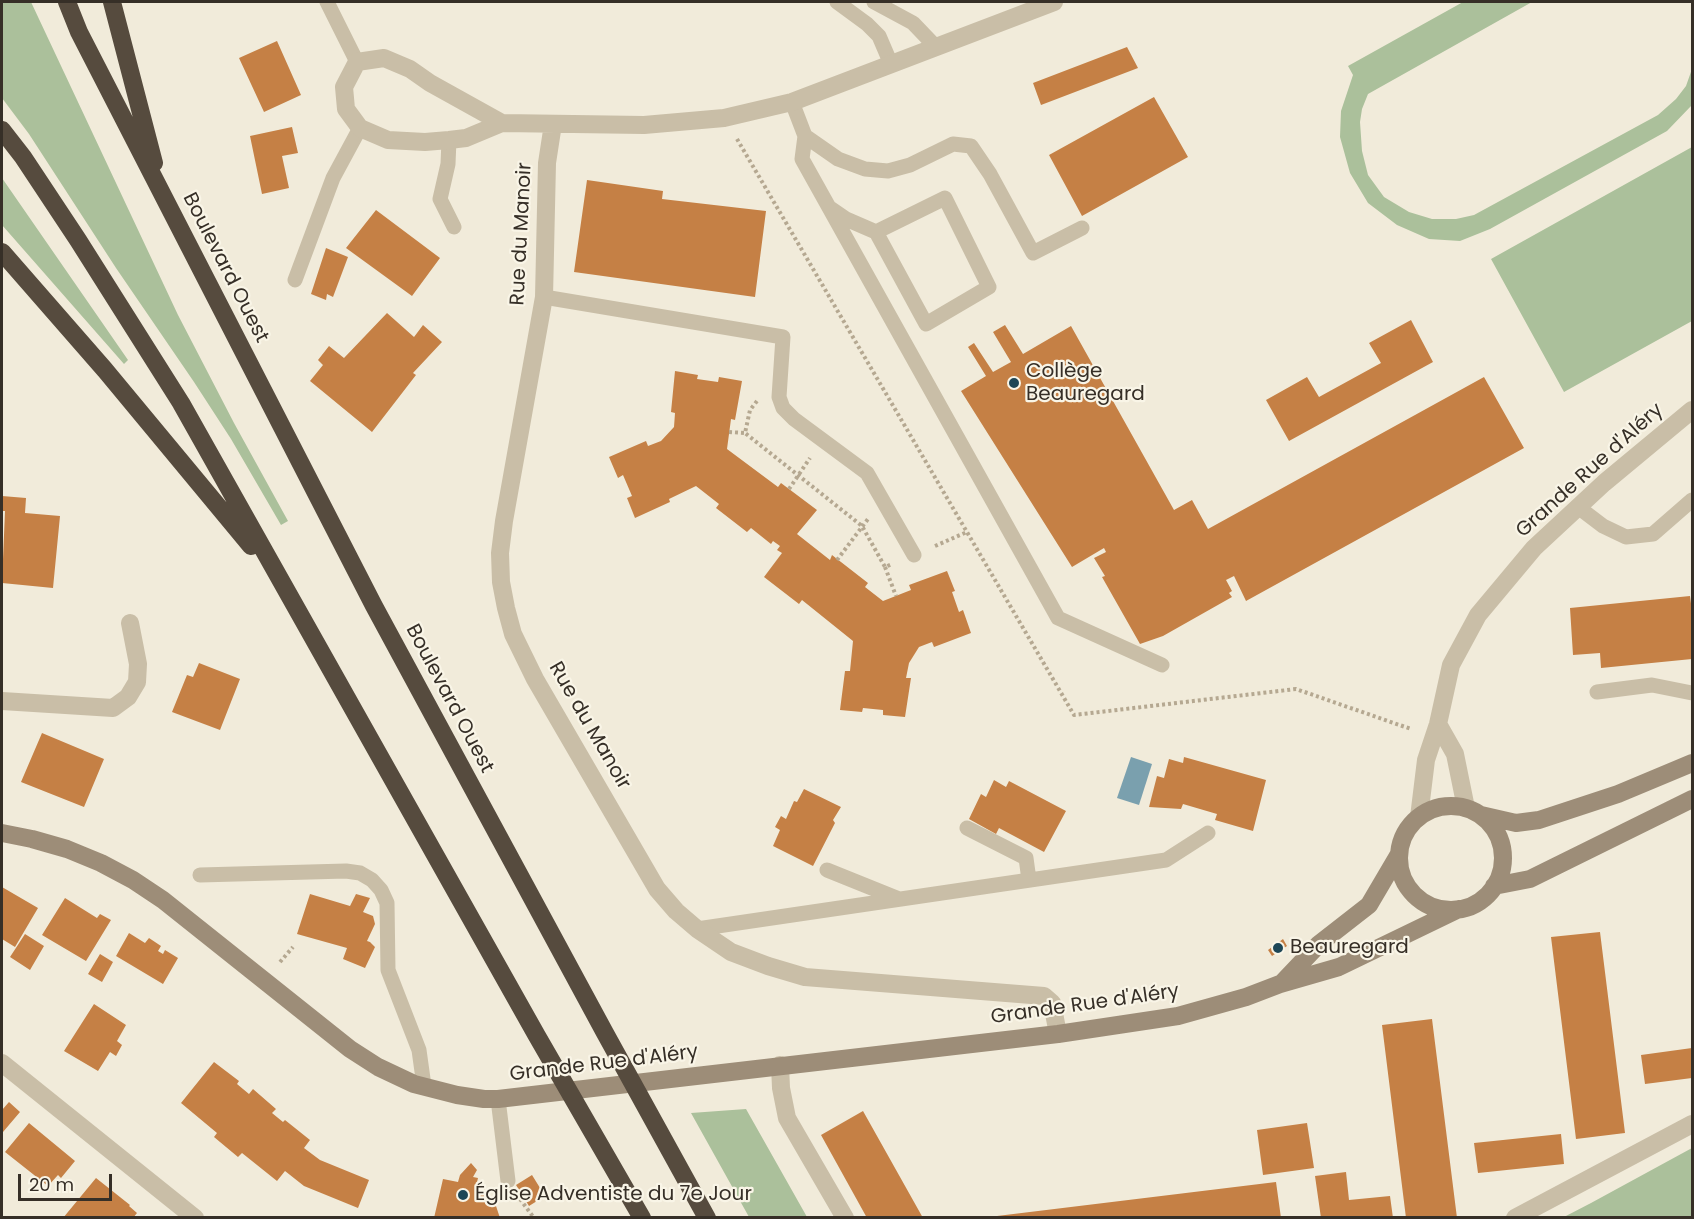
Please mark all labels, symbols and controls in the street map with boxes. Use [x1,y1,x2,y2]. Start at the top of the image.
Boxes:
street label: Rue du Manoir [506,162,538,306]
street label: Boulevard Ouest [177,189,273,347]
place label: Collège Beauregard [1026,360,1145,407]
marker: Collège Beauregard [1007,376,1021,390]
street label: Grande Rue d'Aléry [1512,399,1668,543]
street label: Boulevard Ouest [400,621,498,777]
street label: Rue du Manoir [543,658,635,794]
place label: Beauregard [1290,936,1409,960]
marker: Beauregard [1271,941,1285,955]
street label: Grande Rue d'Aléry [989,980,1181,1030]
street label: Grande Rue d'Aléry [508,1041,700,1087]
scale bar [21,1162,116,1200]
text: 20 m [29,1172,74,1197]
place label: Église Adventiste du 7e Jour [475,1183,752,1207]
marker: Église Adventiste du 7e Jour [456,1188,470,1202]

